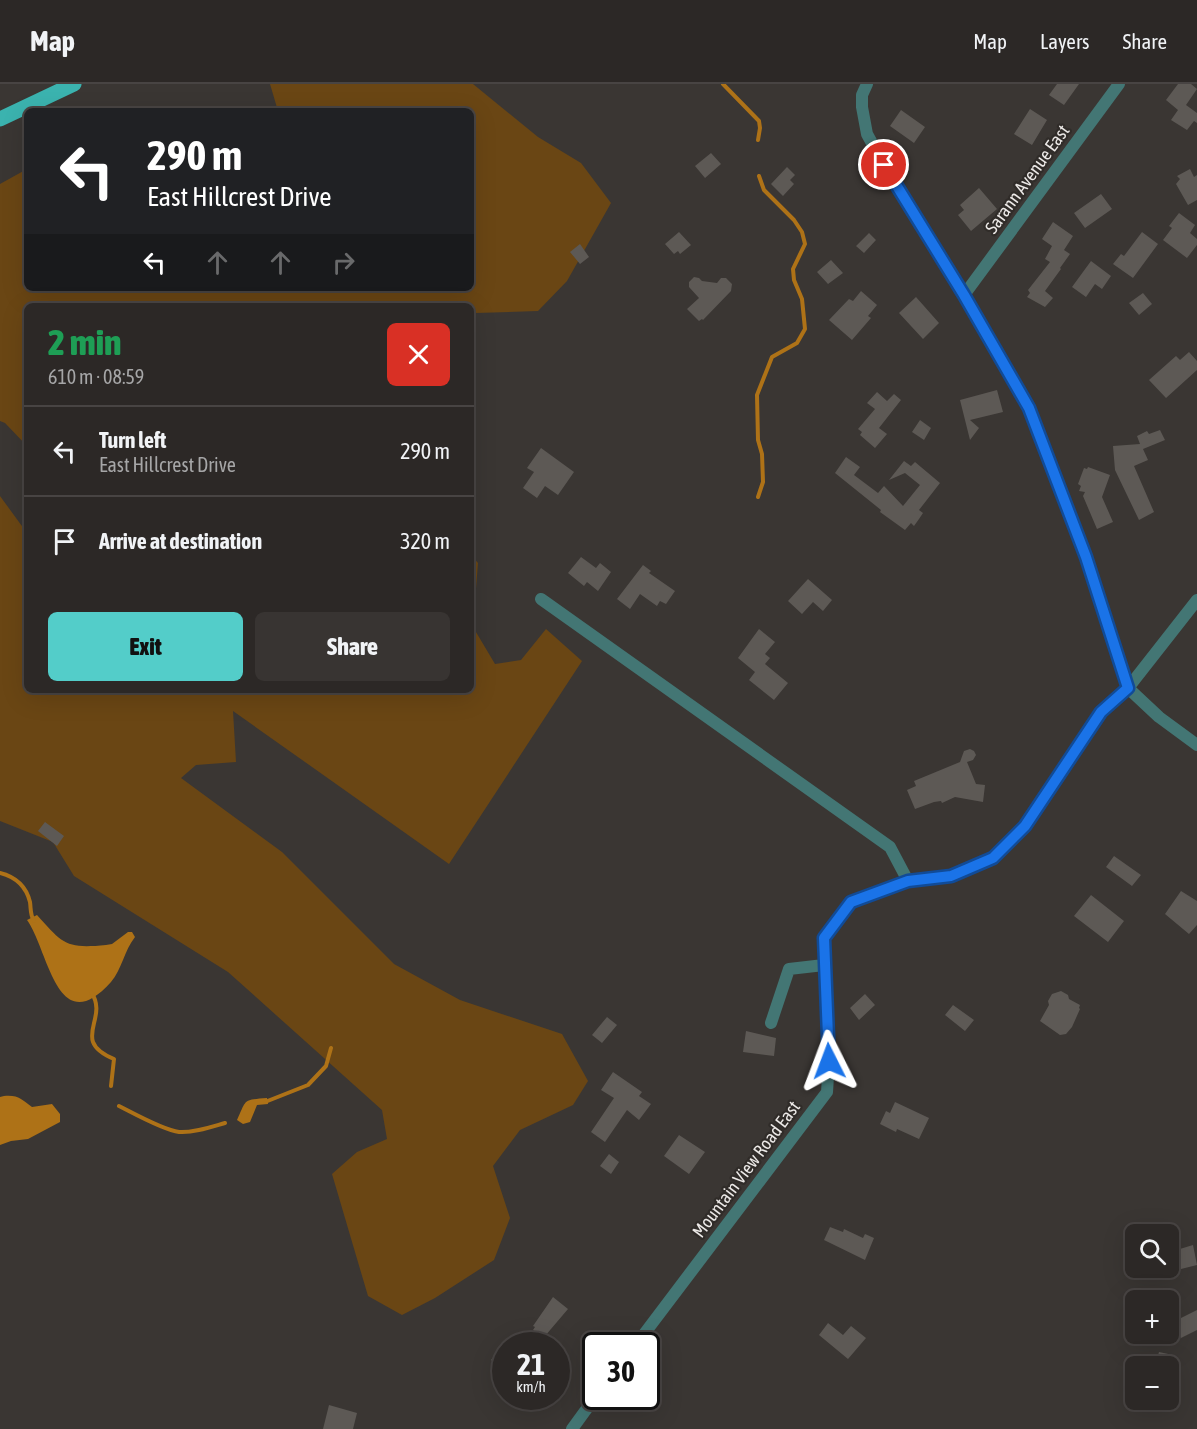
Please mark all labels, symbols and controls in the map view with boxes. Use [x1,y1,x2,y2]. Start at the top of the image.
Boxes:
text: Map [30,25,75,57]
text: Map [973,29,1007,53]
text: Layers [1040,29,1090,53]
text: Share [1123,29,1167,53]
street label: Sarann Avenue East [981,121,1073,237]
text: 290 m [147,131,242,179]
icon: left [48,132,126,210]
pin [858,139,909,190]
icon: arrive [867,148,900,181]
text: East Hillcrest Drive [147,181,332,212]
icon: left [138,246,171,279]
icon: ahead [201,246,234,279]
icon: ahead [264,246,297,279]
icon: right [327,246,360,279]
text: 2 min [48,321,122,363]
button: close [387,323,450,386]
text: 610 m · 08:59 [48,365,144,388]
text: Turn left [99,427,166,453]
icon: left [48,435,81,468]
text: 290 m [400,438,450,464]
text: East Hillcrest Drive [99,453,236,476]
icon: arrive [48,525,81,558]
text: Arrive at destination [99,528,262,554]
text: 320 m [400,528,450,554]
button: Exit [48,612,243,681]
button: Share [255,612,450,681]
position arrow [797,1029,861,1093]
street label: Mountain View Road East [688,1097,804,1241]
map controls [1125,1224,1179,1410]
button: search [1125,1224,1179,1278]
button: + [1125,1290,1179,1344]
speed limit sign: 30 [582,1332,660,1410]
text: 21 [517,1347,545,1381]
button: − [1125,1356,1179,1410]
text: km/h [516,1378,546,1395]

